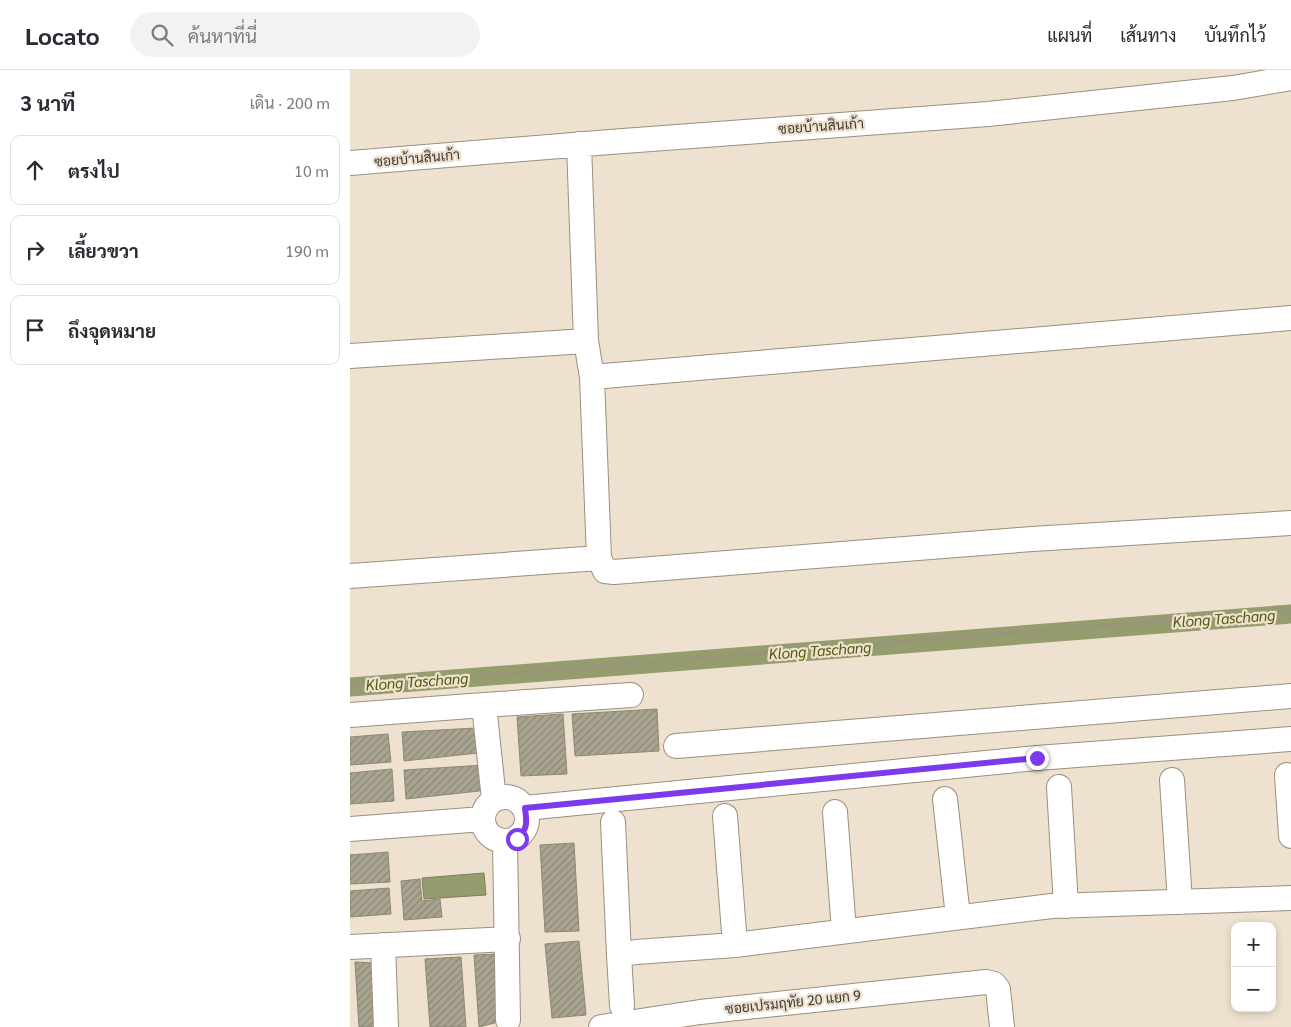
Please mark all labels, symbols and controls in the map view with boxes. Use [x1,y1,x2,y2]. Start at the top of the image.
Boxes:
search box [130,12,480,57]
text: Locato [25,19,100,51]
icon: search [148,21,176,49]
text: ค้นหาที่นี่ [188,23,257,47]
text: แผนที่ [1047,23,1092,46]
text: เส้นทาง [1120,23,1176,46]
text: บันทึกไว้ [1204,23,1266,46]
text: 3 นาที [20,89,75,116]
text: เดิน · 200 m [250,92,330,113]
street label: ซอยบ้านสินเก้า [777,113,864,137]
street label: ซอยบ้านสินเก้า [373,144,460,170]
icon: ahead [21,156,49,184]
text: ตรงไป [68,158,120,182]
text: 10 m [294,160,329,181]
icon: right [21,236,49,264]
text: เลี้ยวขวา [68,238,139,262]
text: 190 m [285,240,329,261]
icon: arrive [21,316,49,344]
text: ถึงจุดหมาย [68,318,156,342]
water label: Klong Taschang [1172,604,1276,631]
water label: Klong Taschang [768,636,872,663]
water label: Klong Taschang [365,667,469,694]
route end [1026,747,1049,770]
route start [506,828,529,851]
map controls [1231,922,1276,1012]
button: + [1231,922,1276,967]
button: − [1231,967,1276,1012]
street label: ซอยเปรมฤทัย 20 แยก 9 [724,985,862,1018]

